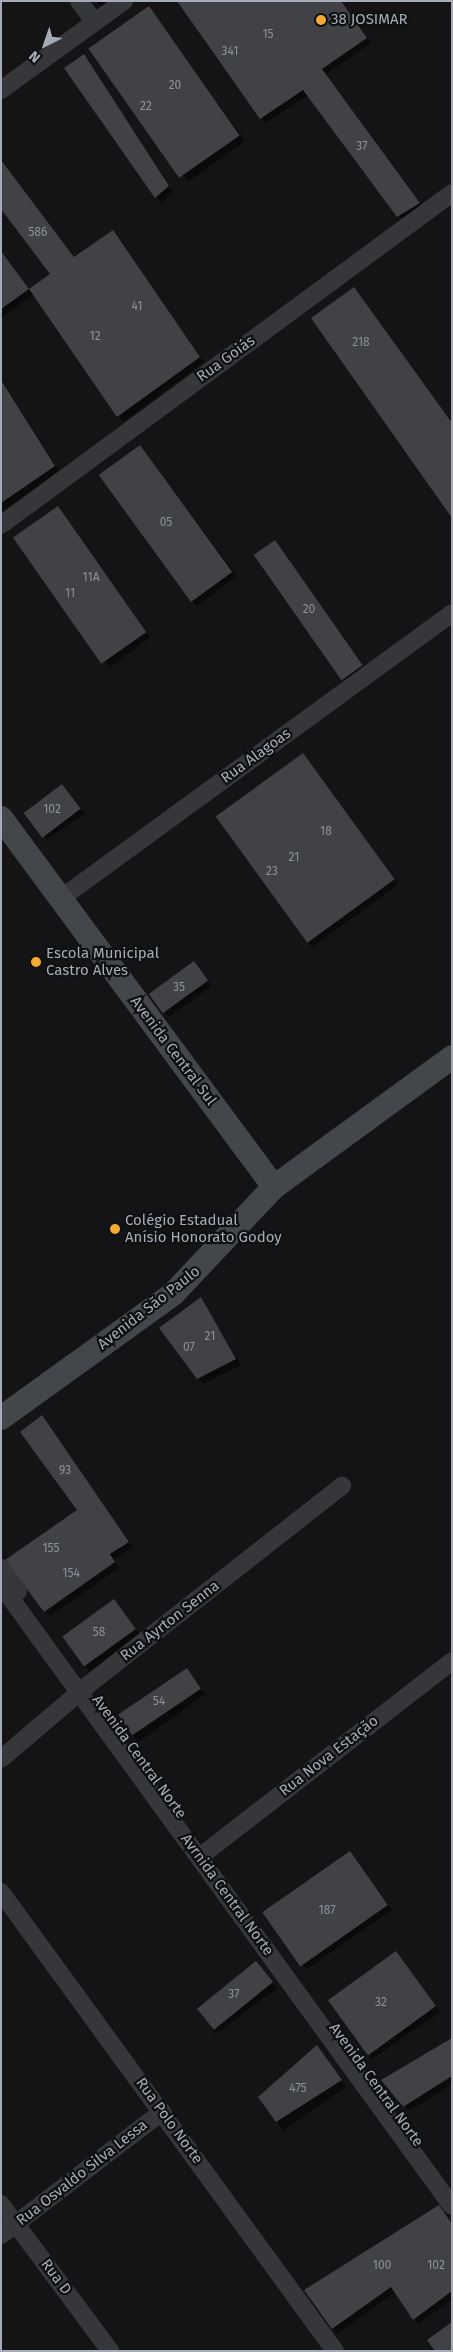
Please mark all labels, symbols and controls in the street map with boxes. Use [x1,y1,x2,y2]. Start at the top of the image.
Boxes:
place label: 38 JOSIMAR [331,11,408,29]
marker: 38 JOSIMAR [315,14,327,26]
north arrow [20,20,70,70]
house number: 15 [262,28,274,42]
house number: 341 [222,45,238,59]
text: N [26,47,44,66]
house number: 20 [169,79,181,93]
house number: 22 [140,100,152,114]
house number: 37 [356,140,368,154]
house number: 586 [28,226,48,240]
house number: 41 [132,300,142,314]
house number: 12 [89,330,101,344]
street label: Rua Goiás [193,332,259,386]
house number: 218 [352,336,370,350]
house number: 05 [160,516,172,530]
house number: 11A [82,571,100,585]
house number: 11 [65,587,75,601]
house number: 20 [303,603,315,617]
street label: Rua Alagoas [218,725,294,787]
house number: 102 [43,803,61,817]
house number: 18 [320,825,332,839]
house number: 21 [289,851,299,865]
house number: 23 [266,865,278,879]
place label: Escola Municipal Castro Alves [46,944,159,979]
marker: Escola Municipal Castro Alves [30,956,42,968]
house number: 35 [173,981,185,995]
street label: Avenida Central Sul [126,993,220,1109]
place label: Colégio Estadual Anísio Honorato Godoy [125,1211,282,1246]
marker: Colégio Estadual Anísio Honorato Godoy [109,1223,121,1235]
street label: Avenida São Paulo [94,1262,204,1354]
house number: 21 [205,1330,215,1344]
house number: 07 [183,1341,195,1355]
house number: 93 [59,1464,71,1478]
house number: 155 [42,1542,60,1556]
house number: 154 [62,1567,80,1581]
street label: Rua Ayrton Senna [117,1577,223,1665]
house number: 58 [93,1626,105,1640]
street label: Avenida Central Norte [88,1692,190,1822]
house number: 54 [153,1695,165,1709]
street label: Rua Nova Estação [276,1712,382,1800]
street label: Avrnida Central Norte [177,1831,277,1959]
house number: 187 [319,1904,335,1918]
house number: 37 [228,1988,240,2002]
house number: 32 [375,1996,387,2010]
street label: Avenida Central Norte [325,2020,427,2150]
street label: Rua Polo Norte [132,2074,206,2168]
house number: 475 [289,2082,307,2096]
street label: Rua Osvaldo Silva Lessa [13,2116,151,2230]
street label: Rua D [37,2256,75,2298]
house number: 100 [373,2259,391,2273]
house number: 102 [427,2259,445,2273]

